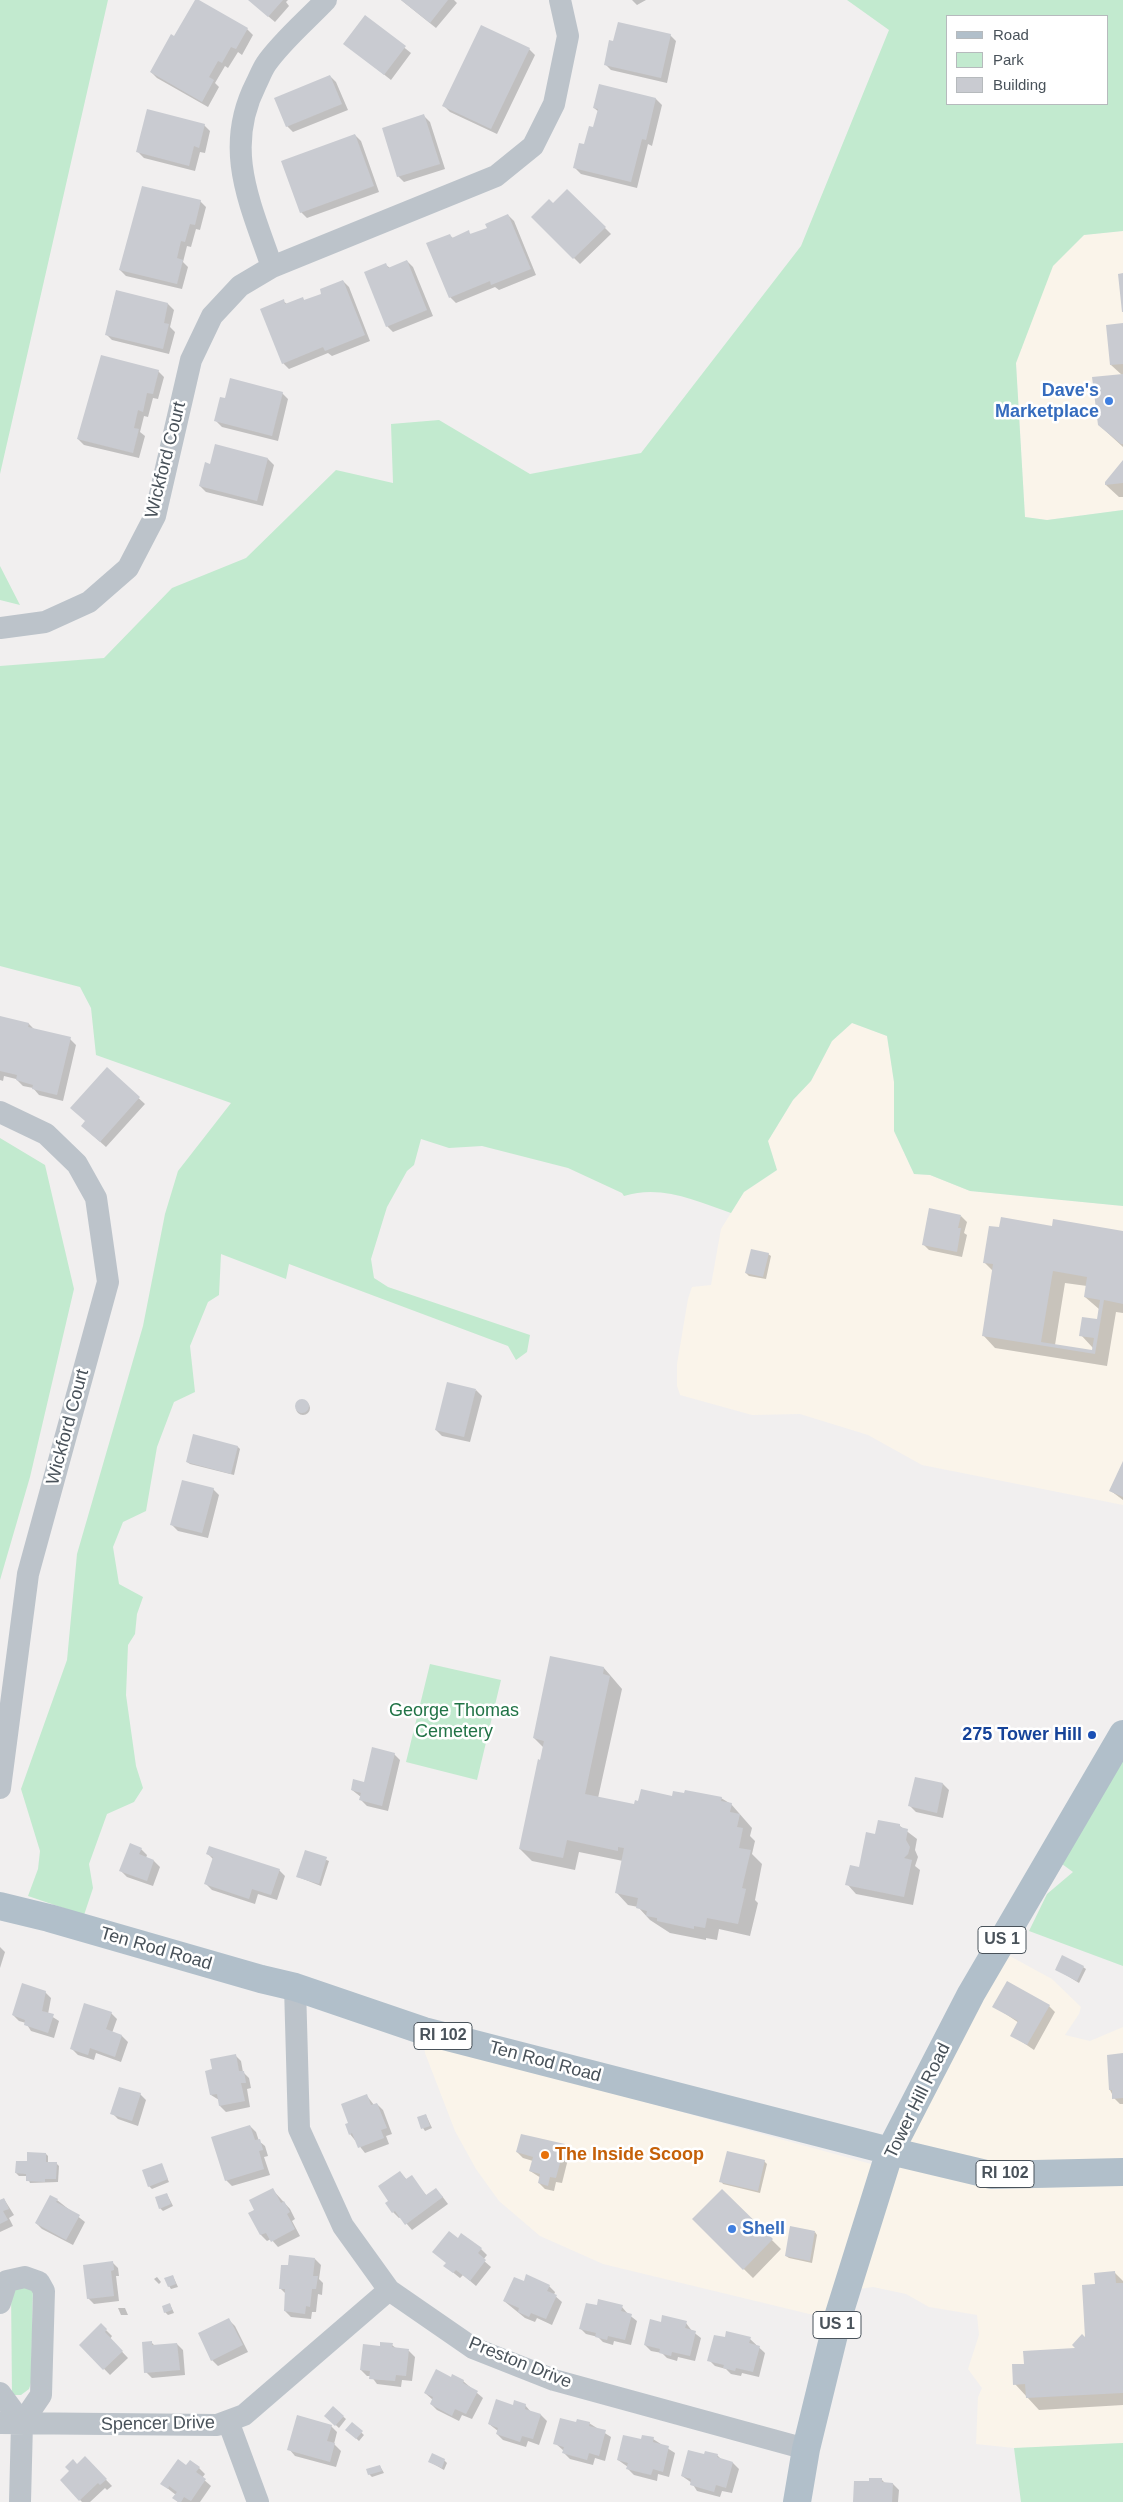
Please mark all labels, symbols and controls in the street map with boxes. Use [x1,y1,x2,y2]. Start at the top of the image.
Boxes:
legend [946,15,1108,105]
text: Road [993,26,1029,43]
text: Park [993,51,1024,68]
text: Building [993,76,1046,93]
place label: Dave's Marketplace [995,380,1099,422]
marker: Dave's Marketplace [1103,395,1115,407]
street label: Wickford Court [141,400,191,520]
street label: Wickford Court [42,1367,94,1487]
park label: George Thomas Cemetery [389,1700,519,1742]
place label: 275 Tower Hill [962,1724,1082,1746]
marker: 275 Tower Hill [1086,1729,1098,1741]
street label: Ten Rod Road [98,1923,214,1975]
road number: US 1 [978,1926,1026,1954]
road number: RI 102 [414,2022,472,2050]
street label: Ten Rod Road [487,2037,603,2087]
street label: Tower Hill Road [881,2040,955,2162]
place label: The Inside Scoop [555,2144,704,2166]
marker: The Inside Scoop [539,2149,551,2161]
road number: RI 102 [976,2160,1034,2188]
place label: Shell [742,2218,785,2240]
marker: Shell [726,2223,738,2235]
road number: US 1 [813,2312,861,2338]
street label: Preston Drive [465,2333,575,2393]
street label: Spencer Drive [101,2412,215,2436]

